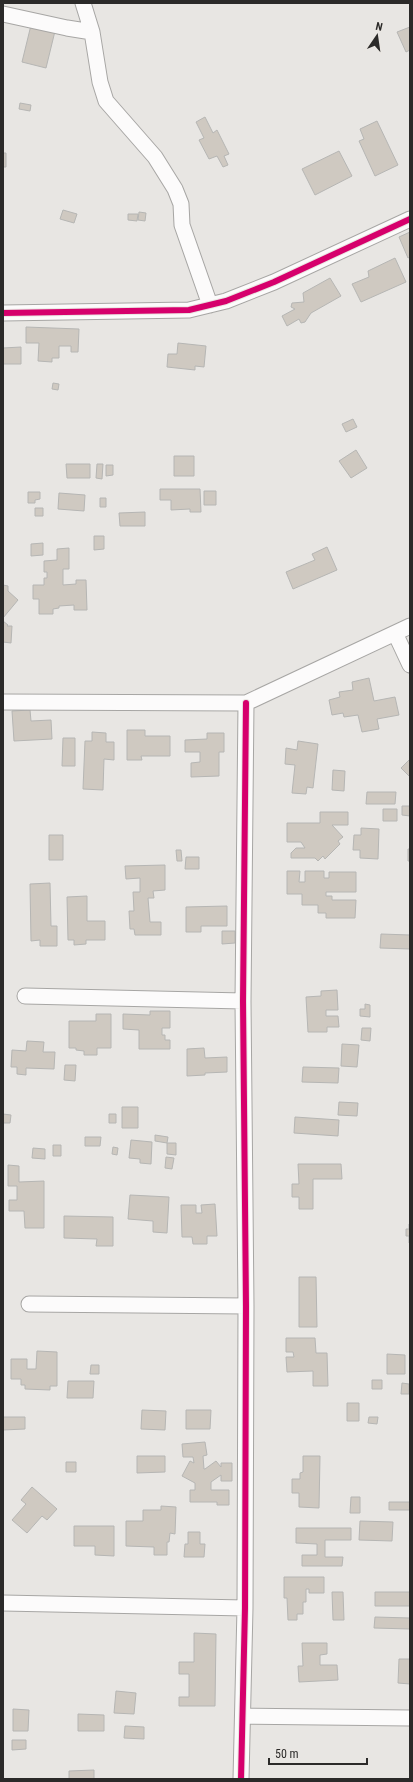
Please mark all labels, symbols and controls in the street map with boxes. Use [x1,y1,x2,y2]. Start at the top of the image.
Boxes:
north arrow [357,16,397,56]
text: N [374,20,384,34]
scale bar [269,1740,367,1766]
text: 50 m [275,1747,299,1761]

